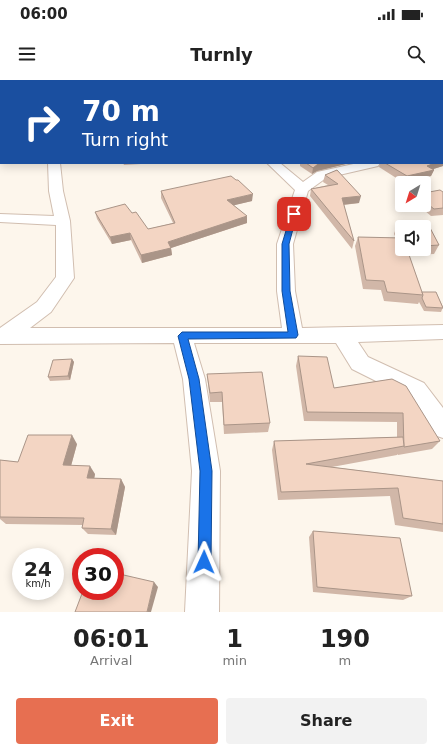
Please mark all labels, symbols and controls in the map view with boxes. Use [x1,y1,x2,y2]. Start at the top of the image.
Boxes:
text: 06:00 [20,5,68,23]
icon: menu [16,43,38,65]
icon: search [405,43,427,65]
text: Turnly [190,44,253,65]
text: 70 m [82,95,160,128]
icon: right [16,96,68,148]
text: Turn right [82,129,168,150]
north arrow [395,176,431,212]
map controls [395,176,431,256]
pin [277,197,311,231]
icon: arrive [283,203,305,225]
button: sound [395,220,431,256]
position arrow [183,541,225,583]
speed limit sign: 30 [72,548,124,600]
text: 24 [24,557,52,581]
text: km/h [25,578,51,589]
text: 06:01 [73,625,149,653]
text: 1 [226,625,243,653]
text: 190 [320,625,370,653]
text: Arrival [90,653,132,668]
text: min [222,653,247,668]
text: m [339,653,351,668]
button: Exit [16,698,218,744]
button: Share [226,698,427,744]

